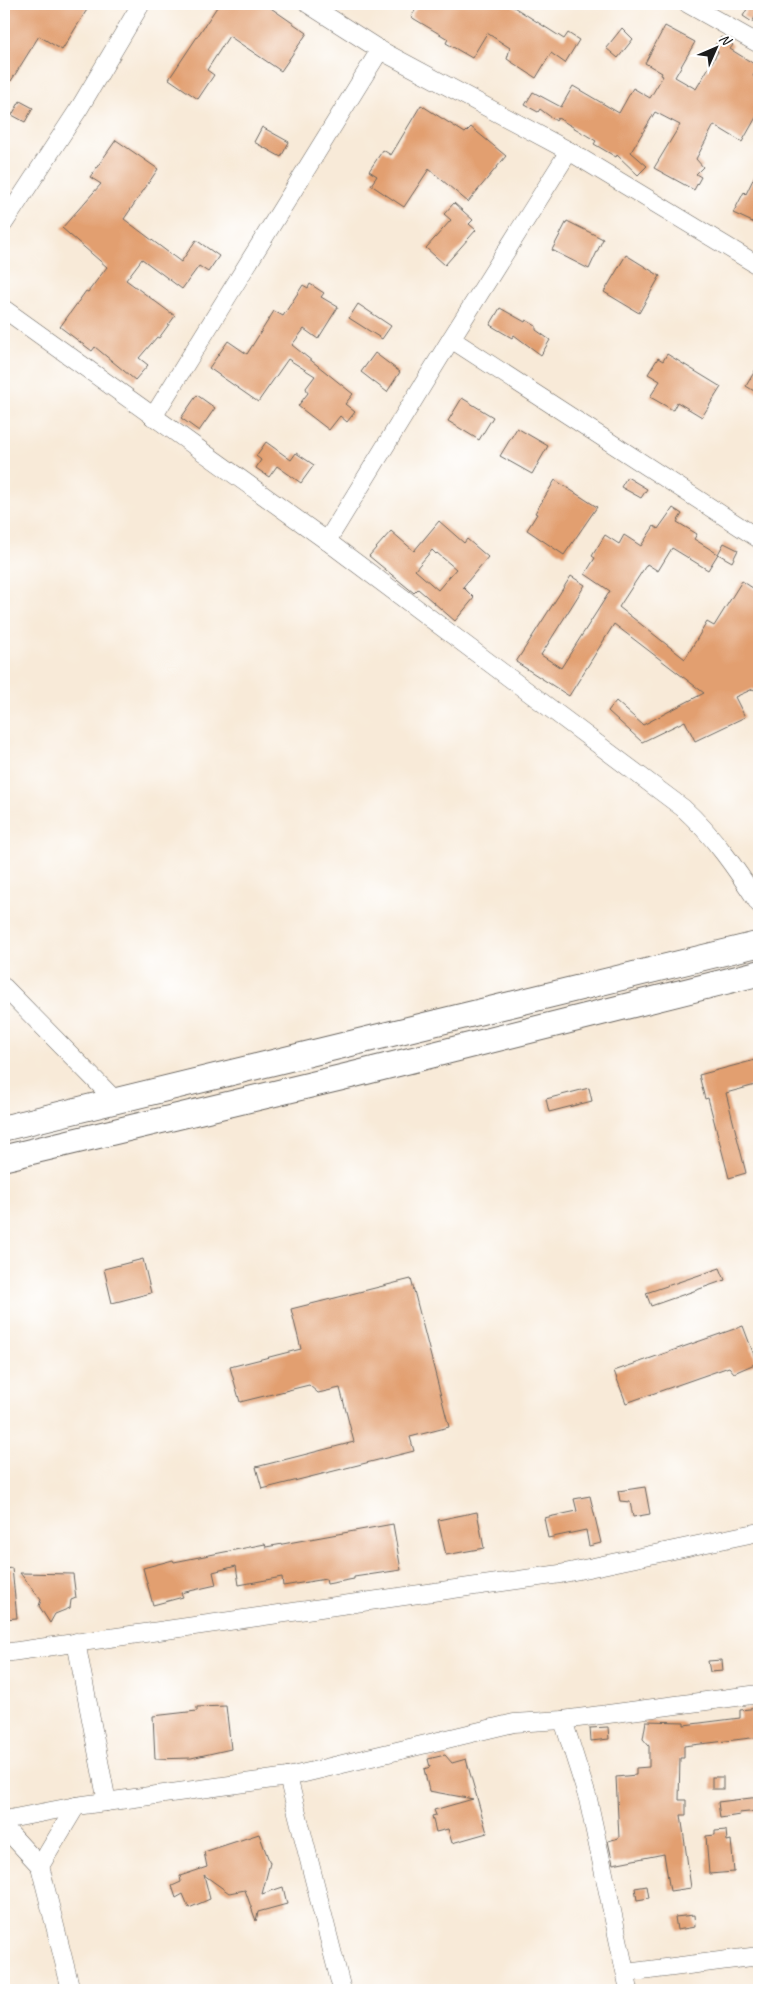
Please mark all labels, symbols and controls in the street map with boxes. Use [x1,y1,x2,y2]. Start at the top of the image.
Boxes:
north arrow [690,22,740,72]
text: N [716,30,736,50]

